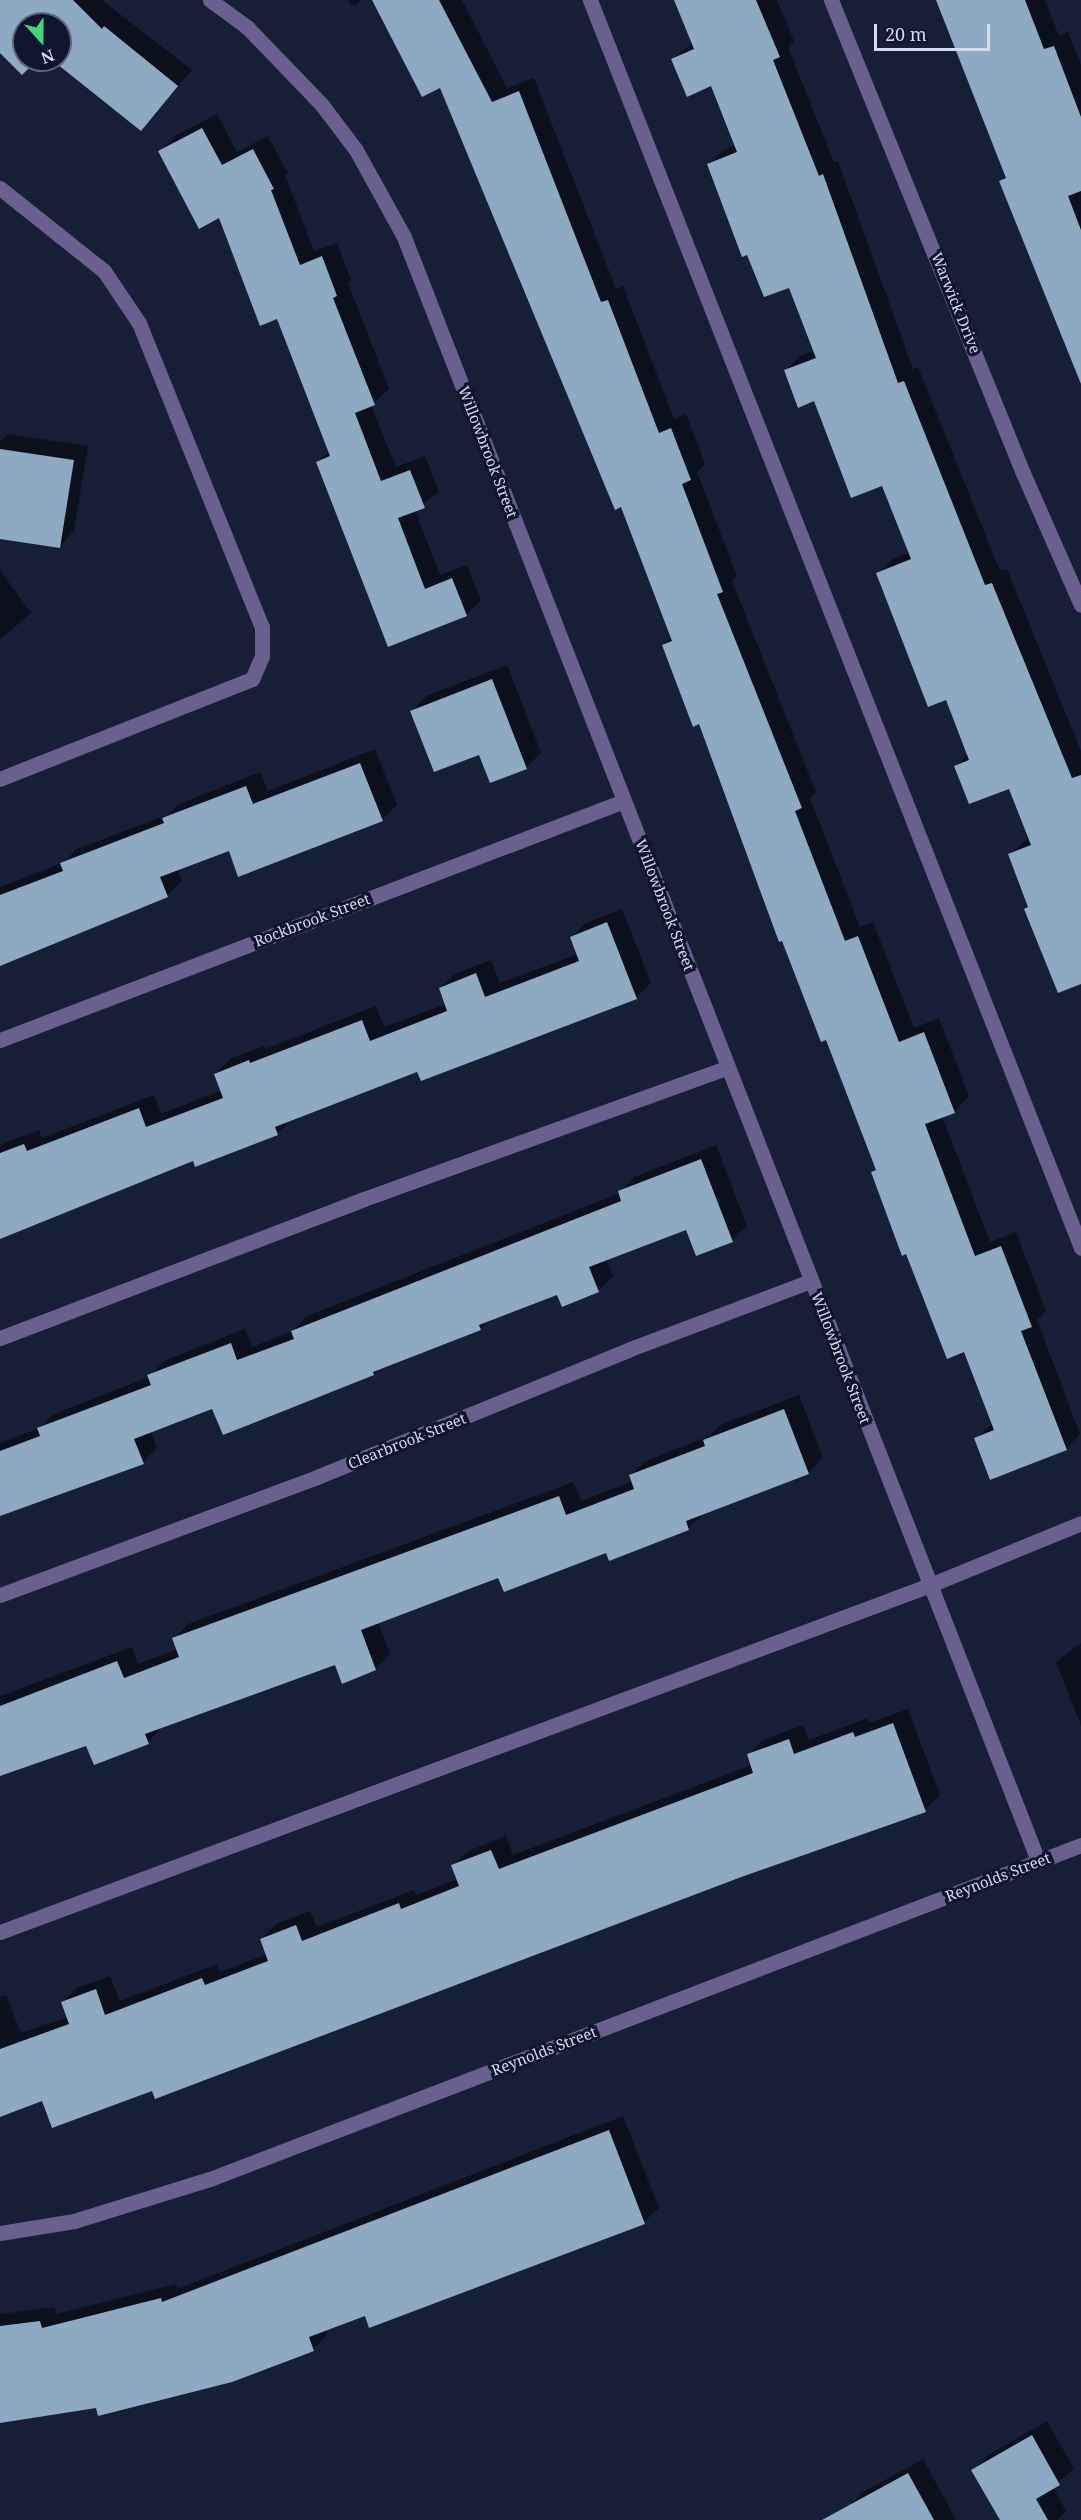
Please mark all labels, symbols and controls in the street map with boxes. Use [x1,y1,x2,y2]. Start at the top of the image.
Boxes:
north arrow [12,12,72,72]
scale bar [877,12,992,50]
text: 20 m [885,22,927,46]
text: N [38,44,58,69]
street label: Warwick Drive [928,250,984,356]
street label: Willowbrook Street [455,384,521,520]
street label: Willowbrook Street [632,837,698,973]
street label: Rockbrook Street [251,890,373,950]
street label: Willowbrook Street [808,1290,874,1426]
street label: Clearbrook Street [345,1409,469,1473]
street label: Reynolds Street [943,1849,1053,1905]
street label: Reynolds Street [489,2023,599,2079]

